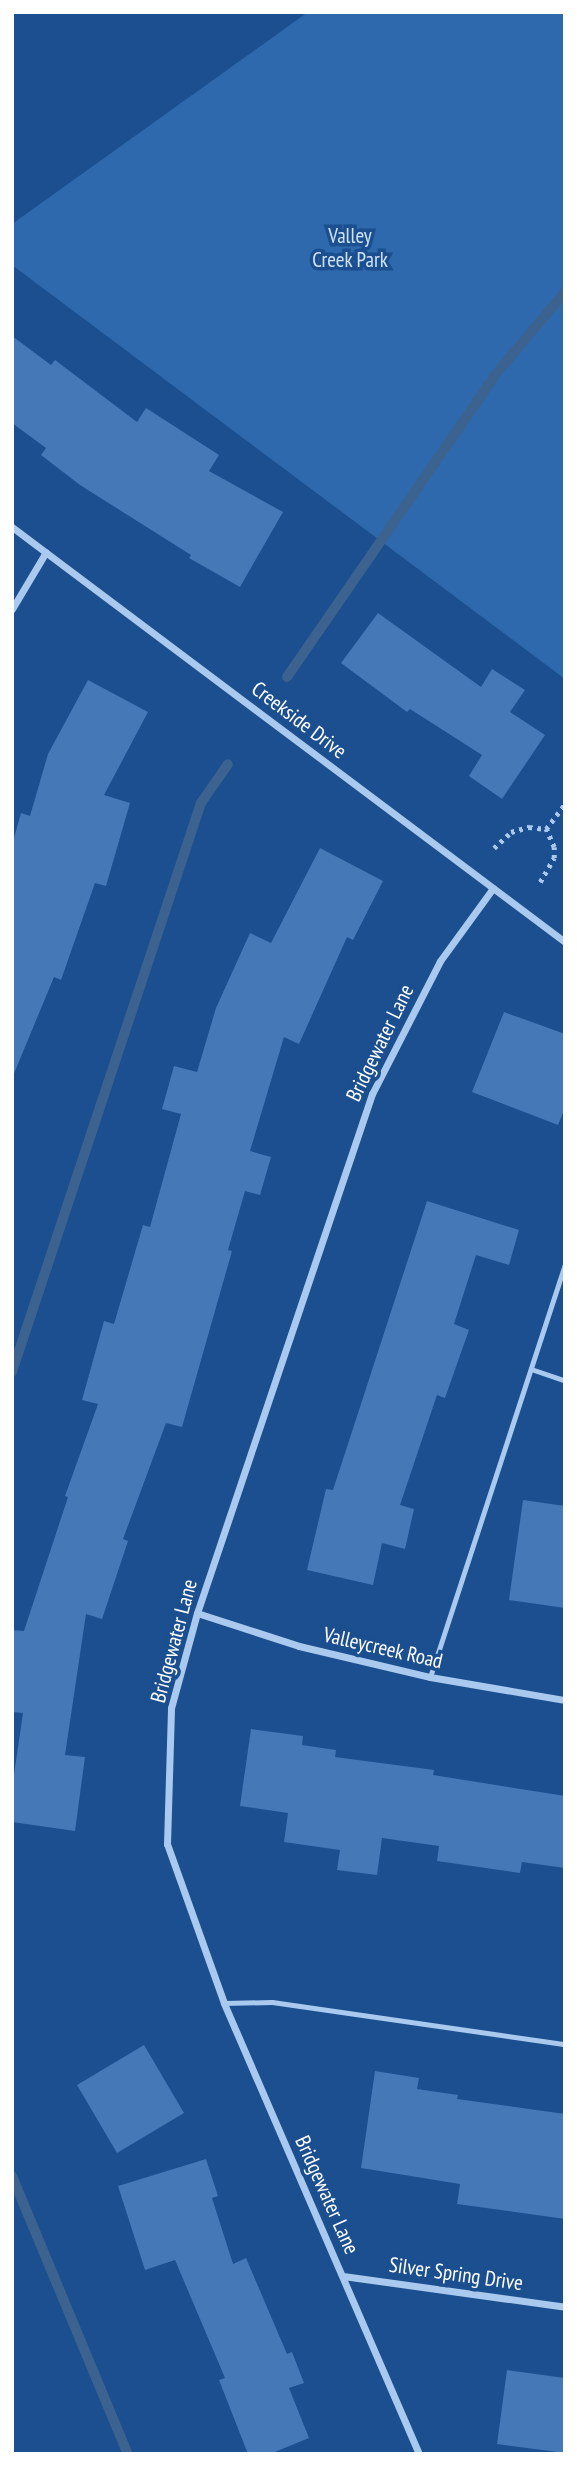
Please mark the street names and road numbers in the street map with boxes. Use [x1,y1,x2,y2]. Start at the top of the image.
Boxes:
street label: Creekside Drive [247,676,351,764]
street label: Bridgewater Lane [341,980,419,1106]
street label: Bridgewater Lane [145,1576,203,1706]
street label: Valleycreek Road [321,1622,445,1674]
street label: Bridgewater Lane [290,2132,364,2258]
street label: Silver Spring Drive [388,2252,524,2296]

